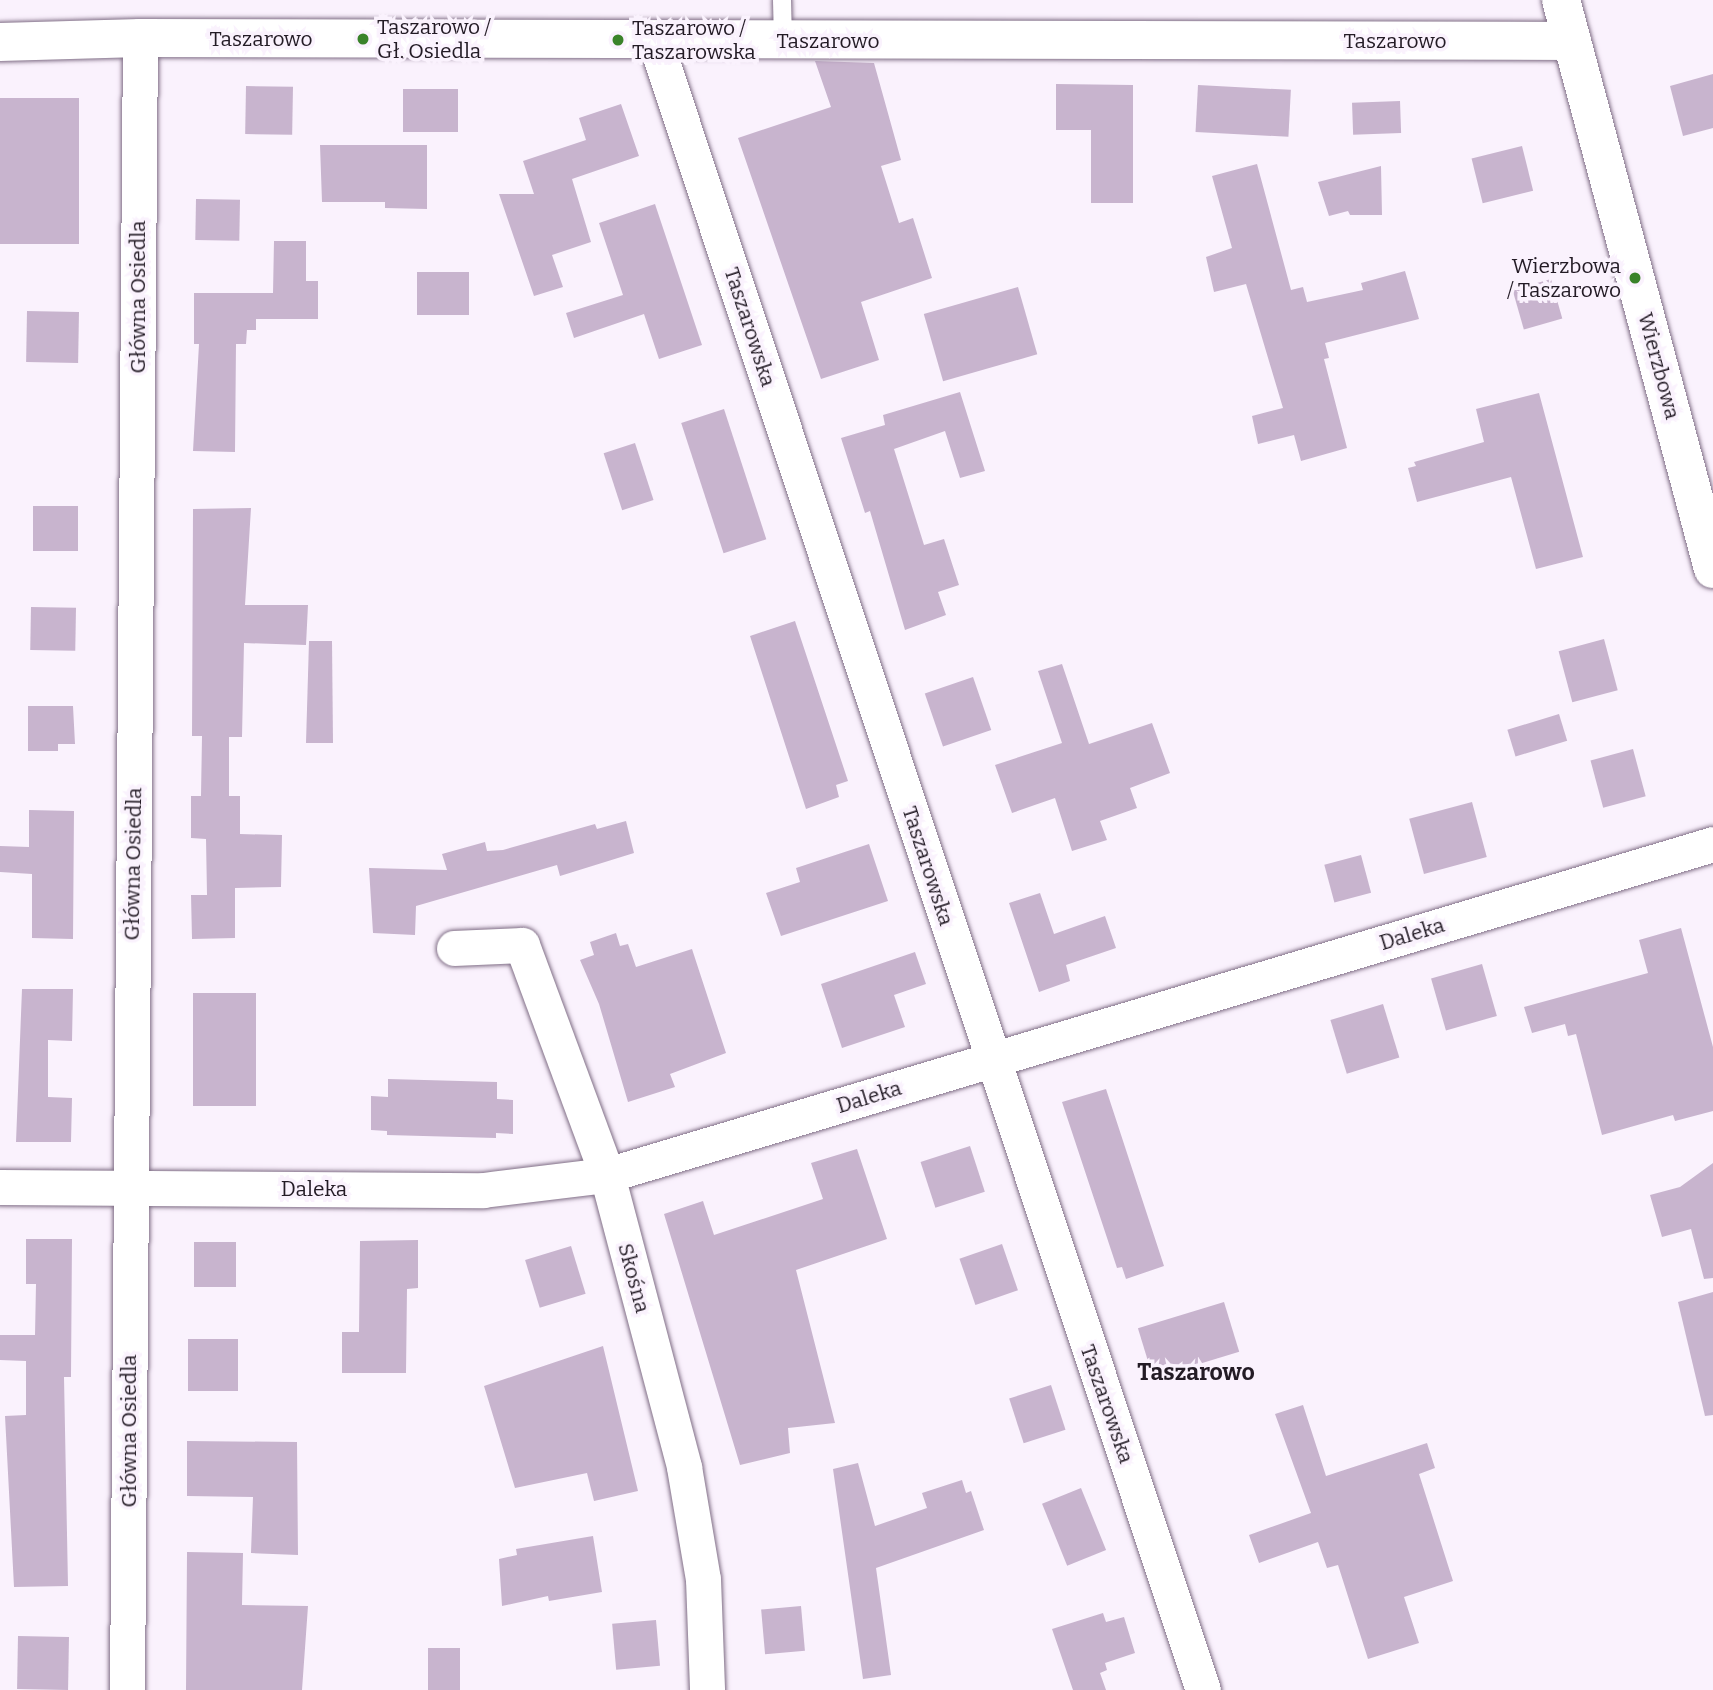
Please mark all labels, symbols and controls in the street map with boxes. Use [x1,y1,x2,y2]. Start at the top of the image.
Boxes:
place label: Taszarowo / Gł. Osiedla [377,14,491,64]
place label: Taszarowo / Taszarowska [632,15,756,65]
street label: Taszarowo [209,26,313,52]
street label: Taszarowo [776,28,880,54]
street label: Taszarowo [1343,28,1447,54]
marker: Taszarowo / Gł. Osiedla [355,31,371,47]
marker: Taszarowo / Taszarowska [610,32,626,48]
street label: Główna Osiedla [125,221,151,373]
place label: Wierzbowa / Taszarowo [1507,253,1621,303]
street label: Taszarowska [719,264,781,390]
marker: Wierzbowa / Taszarowo [1627,270,1643,286]
street label: Wierzbowa [1633,310,1685,422]
street label: Główna Osiedla [119,787,147,941]
street label: Taszarowska [897,803,959,929]
street label: Daleka [1377,912,1447,956]
street label: Daleka [834,1075,904,1119]
street label: Daleka [281,1176,347,1202]
street label: Skośna [613,1240,655,1316]
street label: Taszarowska [1075,1341,1139,1467]
street label: Główna Osiedla [116,1355,142,1507]
district label: Taszarowo [1137,1358,1255,1386]

